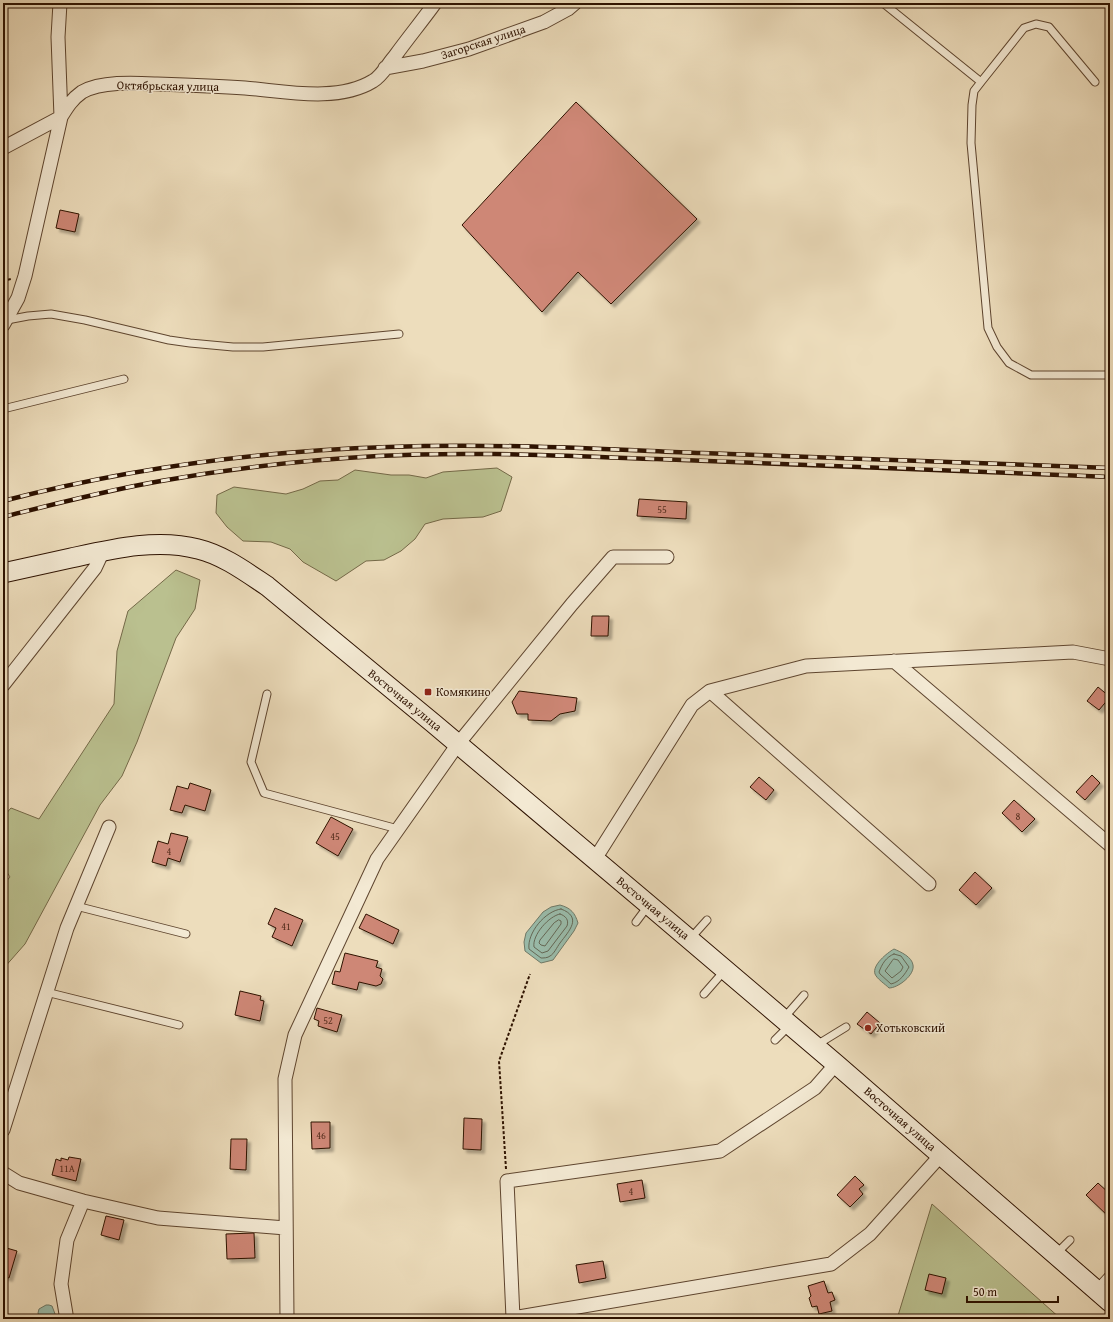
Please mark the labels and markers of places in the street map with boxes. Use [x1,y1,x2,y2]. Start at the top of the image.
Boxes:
place label: Комякино [436,683,491,700]
marker: Комякино [423,687,433,697]
place label: Хотьковский [876,1019,945,1036]
marker: Хотьковский [863,1023,873,1033]

